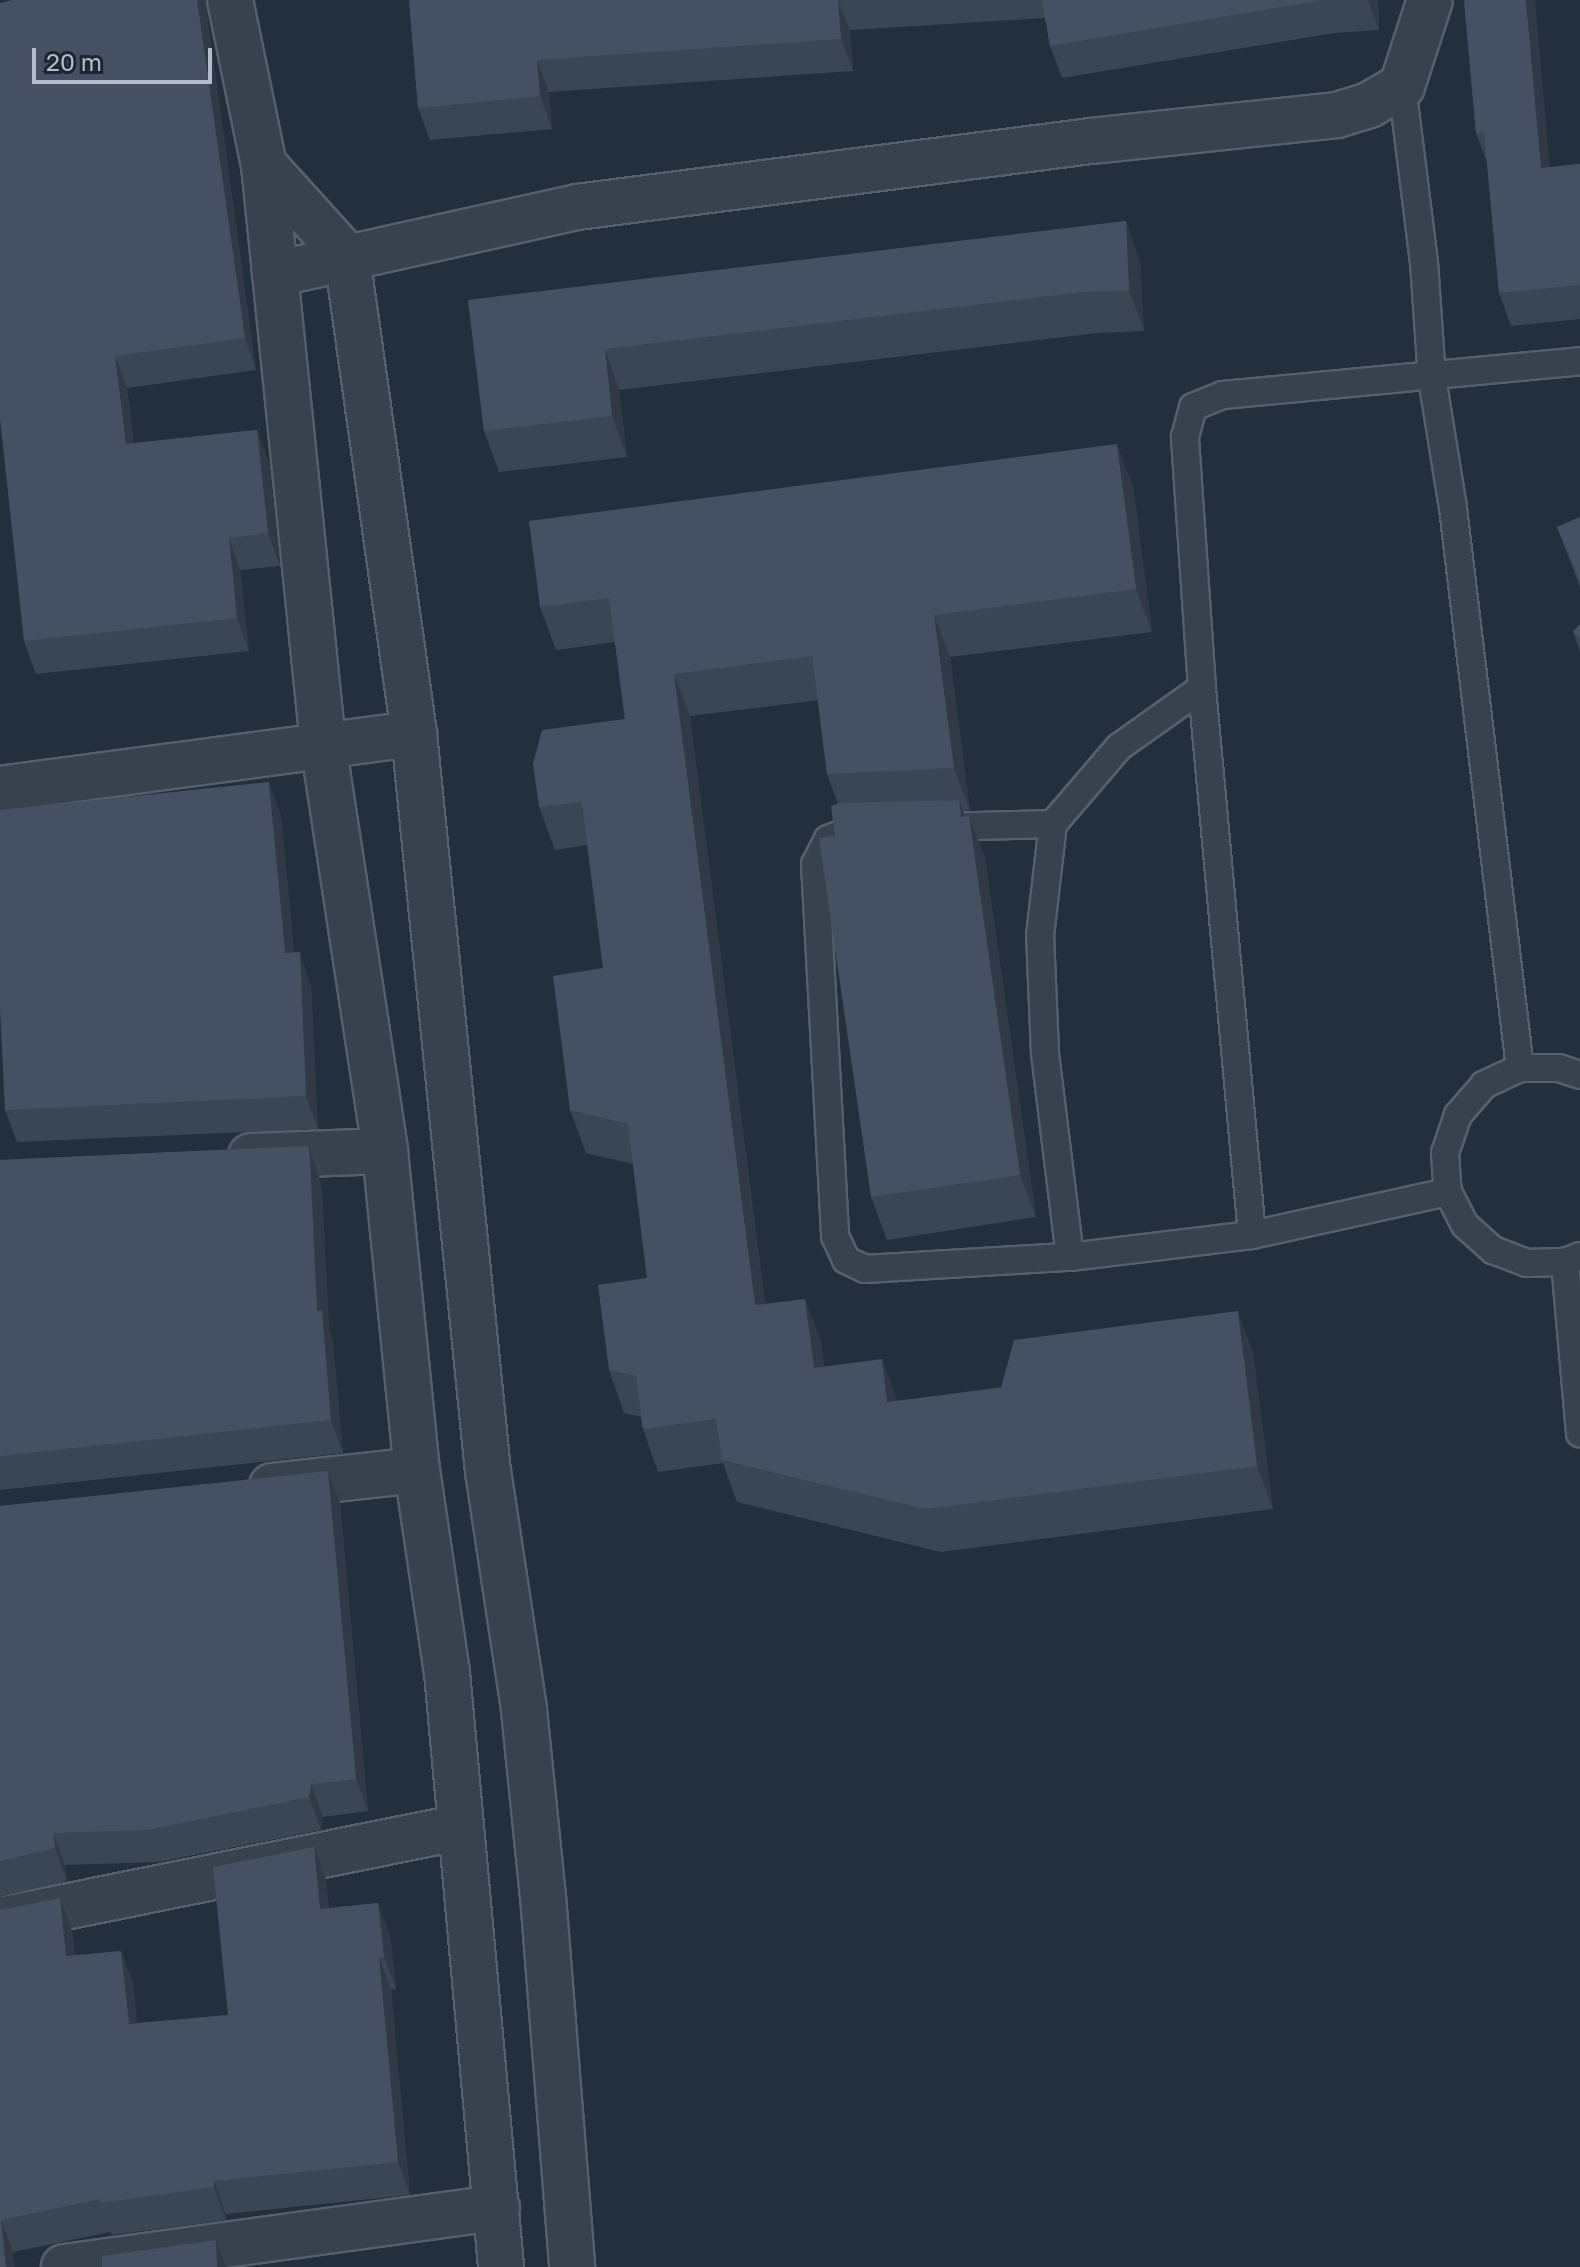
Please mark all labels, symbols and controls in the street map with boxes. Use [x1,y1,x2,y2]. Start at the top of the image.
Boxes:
scale bar [36,32,216,82]
text: 20 m [46,47,102,76]

